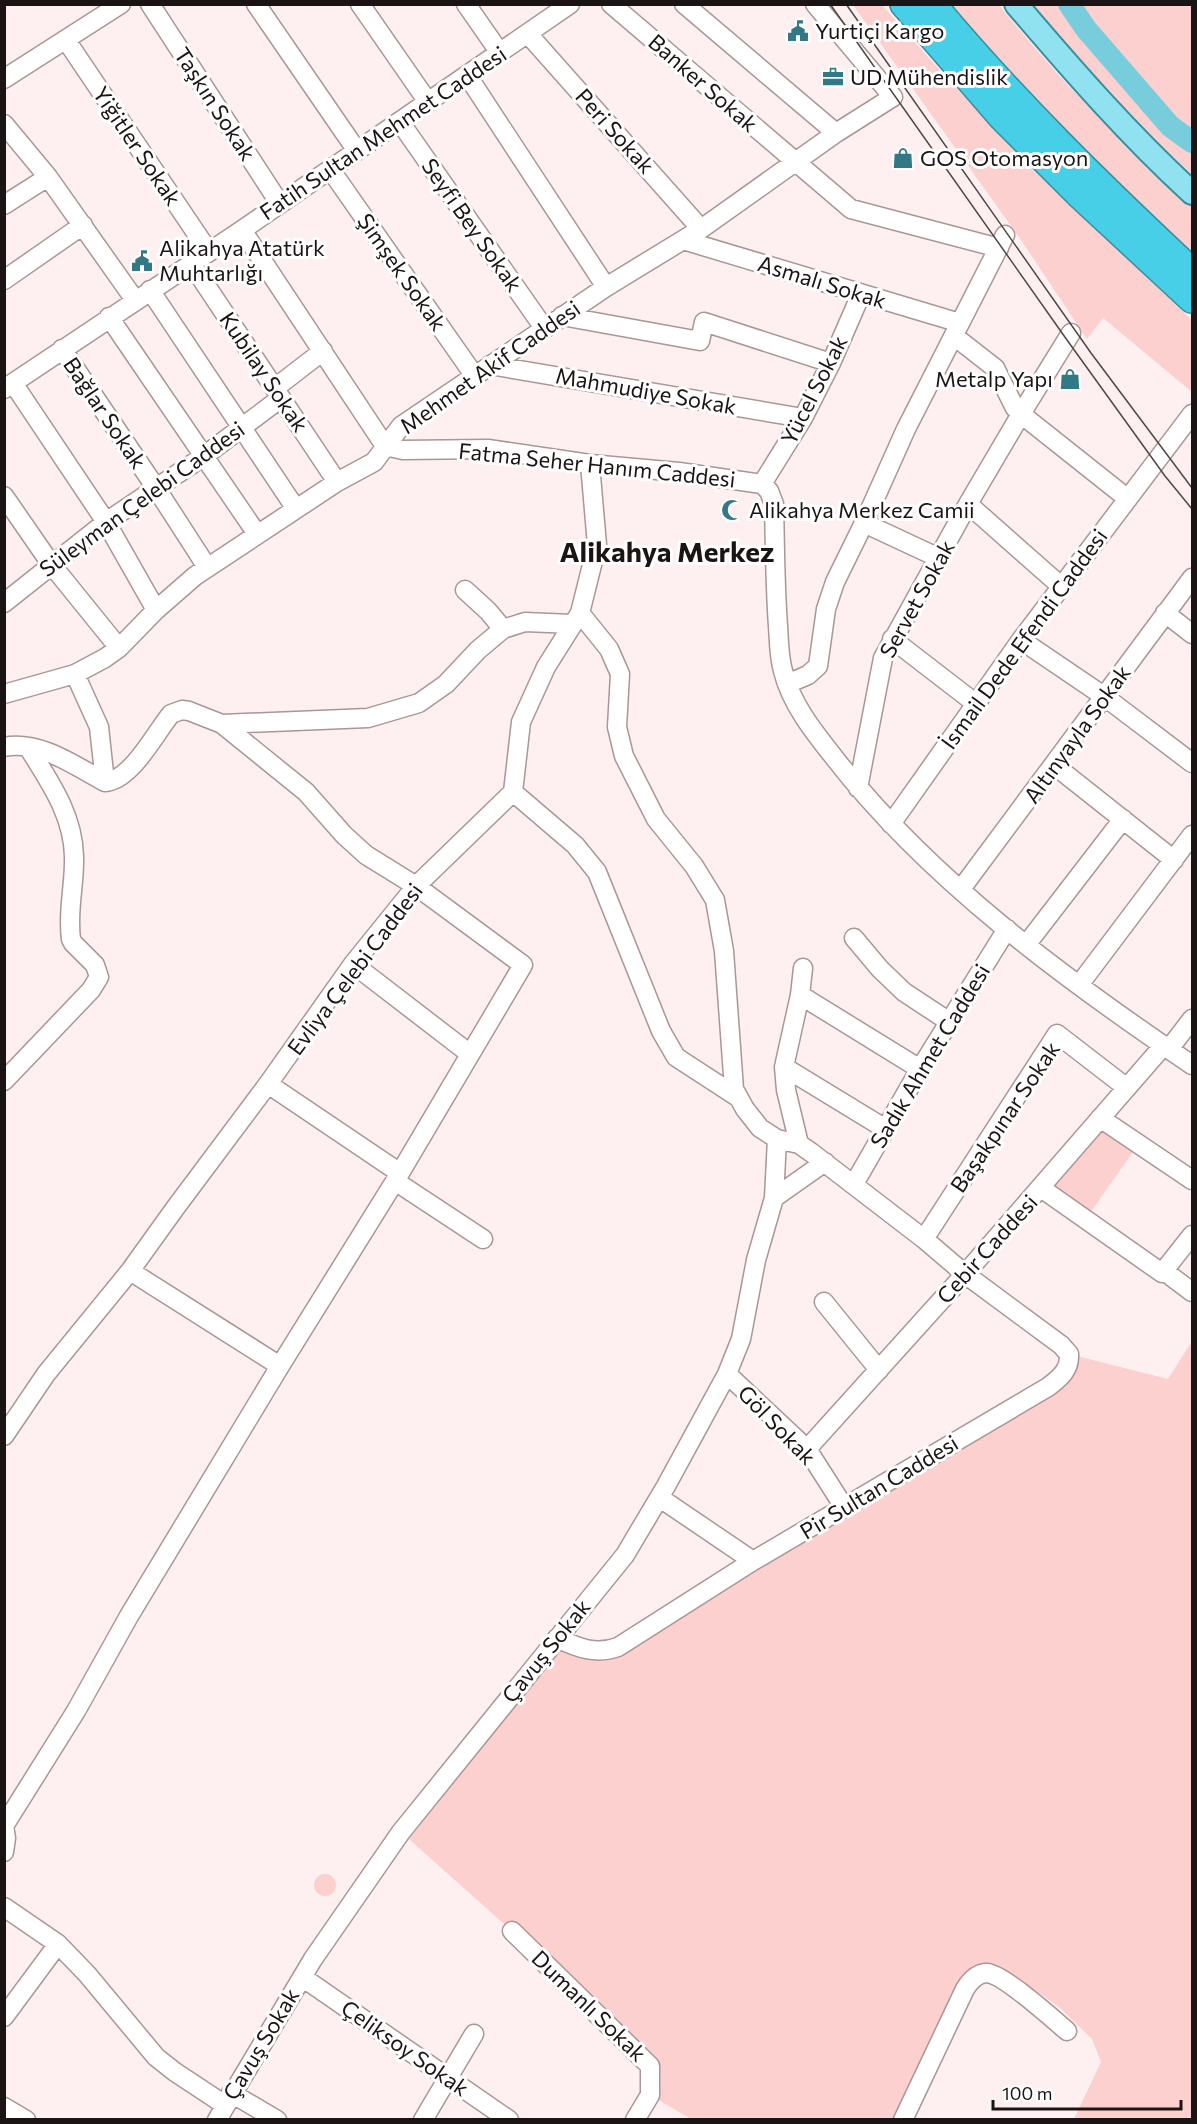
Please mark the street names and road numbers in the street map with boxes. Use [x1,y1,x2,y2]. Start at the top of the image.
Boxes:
street label: Banker Sokak [643,28,763,137]
street label: Fatih Sultan Mehmet Caddesi [254,40,511,225]
street label: Taşkın Sokak [169,42,262,165]
street label: Yiğitler Sokak [88,81,187,211]
street label: Peri Sokak [570,83,661,179]
street label: Seyfi Bey Sokak [416,153,528,297]
street label: Şimşek Sokak [352,208,453,336]
street label: Asmalı Sokak [755,249,890,314]
street label: Mehmet Akif Caddesi [394,294,585,439]
street label: Kubilay Sokak [214,306,315,437]
street label: Yücel Sokak [775,331,853,449]
street label: Bağlar Sokak [58,352,153,474]
street label: Mahmudiye Sokak [554,361,739,420]
street label: Süleyman Çelebi Caddesi [34,415,250,582]
street label: Fatma Seher Hanım Caddesi [457,437,737,492]
street label: İsmail Dede Efendi Caddesi [935,523,1113,754]
street label: Servet Sokak [873,535,960,662]
street label: Altınyayla Sokak [1017,659,1136,808]
street label: Evliya Çelebi Caddesi [281,877,428,1060]
street label: Sadık Ahmet Caddesi [864,959,995,1153]
street label: Başakpınar Sokak [944,1036,1065,1197]
street label: Cebir Caddesi [931,1189,1043,1309]
street label: Göl Sokak [733,1379,822,1470]
street label: Pir Sultan Caddesi [795,1429,963,1544]
street label: Çavuş Sokak [496,1593,596,1708]
street label: Dumanlı Sokak [527,1944,652,2067]
street label: Çavuş Sokak [217,1983,305,2104]
street label: Çeliksoy Sokak [336,1994,474,2102]

